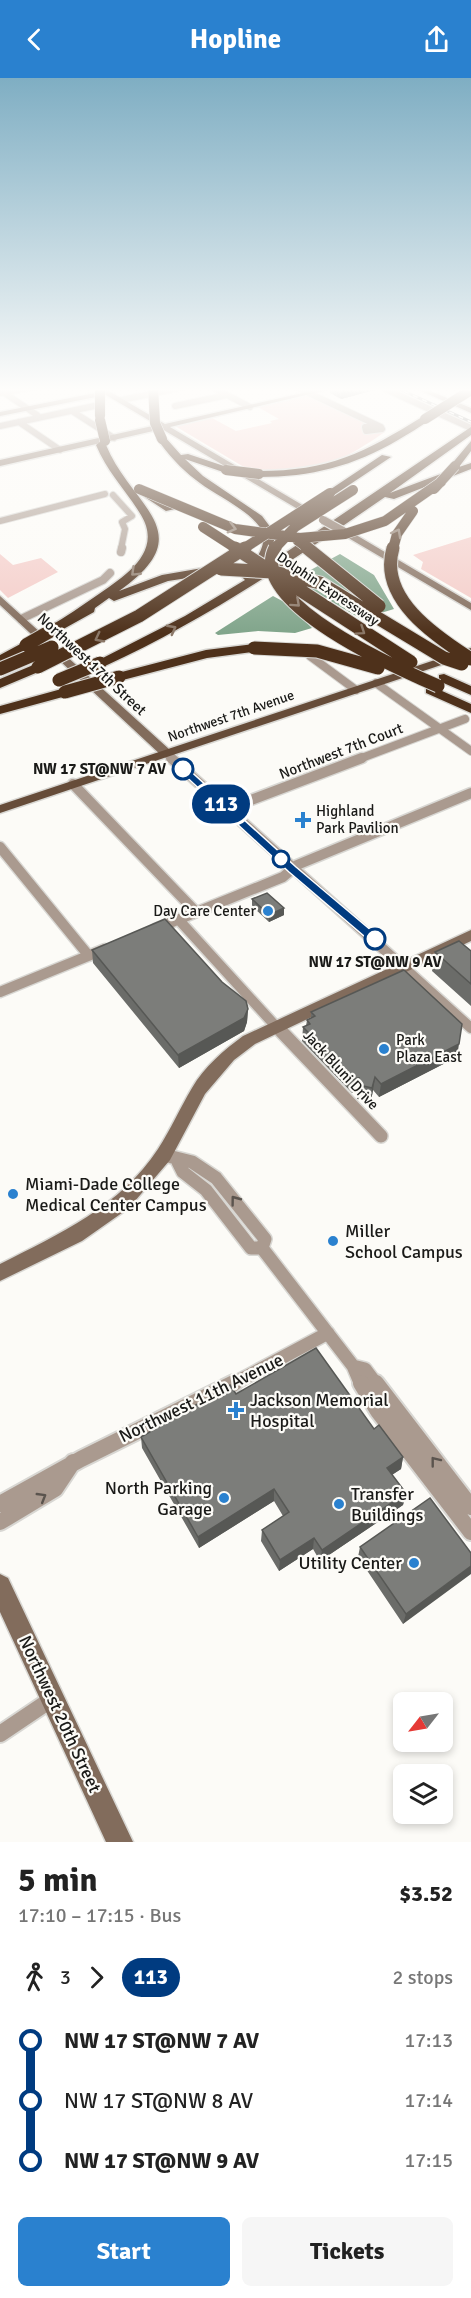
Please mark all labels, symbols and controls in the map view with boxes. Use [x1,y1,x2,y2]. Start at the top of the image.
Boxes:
icon: back [18,23,51,56]
text: Hopline [190,23,281,56]
icon: share [420,23,453,56]
one-way arrow [226,521,237,533]
one-way arrow [390,529,401,539]
street label: Dolphin Expressway [274,549,383,630]
one-way arrow [132,564,143,575]
one-way arrow [289,596,300,607]
street label: Northwest 17th Street [34,609,150,719]
one-way arrow [354,624,365,635]
one-way arrow [166,625,176,636]
one-way arrow [95,631,105,642]
street label: Northwest 7th Avenue [166,686,296,746]
street label: Northwest 7th Court [277,719,405,783]
marker: NW 17 ST@NW 7 AV [172,758,194,780]
place label: NW 17 ST@NW 7 AV [33,760,166,778]
line badge: 113 [186,784,256,824]
text: 113 [204,791,238,817]
place label: Highland Park Pavilion [316,802,399,837]
marker: Highland Park Pavilion [294,811,312,829]
unlabelled marker [272,850,290,868]
place label: Day Care Center [153,902,256,920]
marker: Day Care Center [261,904,275,918]
marker: NW 17 ST@NW 9 AV [364,928,386,950]
place label: NW 17 ST@NW 9 AV [308,953,442,971]
street label: Jack Bluni Drive [300,1026,382,1114]
place label: Park Plaza East [396,1031,462,1066]
marker: Park Plaza East [377,1042,391,1056]
place label: Miami-Dade College Medical Center Campus [25,1173,207,1216]
marker: Miami-Dade College Medical Center Campus [6,1187,20,1201]
one-way arrow [231,1195,242,1206]
place label: Miller School Campus [345,1220,463,1263]
marker: Miller School Campus [326,1234,340,1248]
street label: Northwest 11th Avenue [115,1349,287,1447]
place label: Jackson Memorial Hospital [250,1389,389,1432]
marker: Jackson Memorial Hospital [227,1401,245,1419]
one-way arrow [432,1456,443,1467]
place label: North Parking Garage [105,1477,212,1520]
place label: Transfer Buildings [351,1483,423,1526]
marker: North Parking Garage [217,1491,231,1505]
one-way arrow [36,1493,46,1504]
marker: Transfer Buildings [332,1497,346,1511]
place label: Utility Center [299,1552,402,1574]
marker: Utility Center [407,1556,421,1570]
street label: Northwest 20th Street [14,1632,106,1796]
north arrow [393,1692,453,1752]
map controls [393,1692,453,1824]
button: layers [393,1764,453,1824]
text: 5 min [18,1860,98,1901]
text: $3.52 [399,1880,453,1907]
text: 17:10 – 17:15 · Bus [18,1903,181,1928]
icon: walk [18,1961,51,1994]
icon: forward [80,1961,113,1994]
text: 113 [134,1964,168,1990]
text: 3 [60,1965,71,1990]
text: 2 stops [392,1965,453,1990]
text: NW 17 ST@NW 7 AV [64,2027,259,2054]
text: 17:13 [404,2028,453,2053]
text: NW 17 ST@NW 8 AV [64,2087,253,2114]
text: 17:14 [404,2088,453,2113]
text: NW 17 ST@NW 9 AV [64,2147,259,2174]
text: 17:15 [404,2148,453,2173]
button: Start [18,2217,230,2286]
button: Tickets [242,2217,453,2286]

